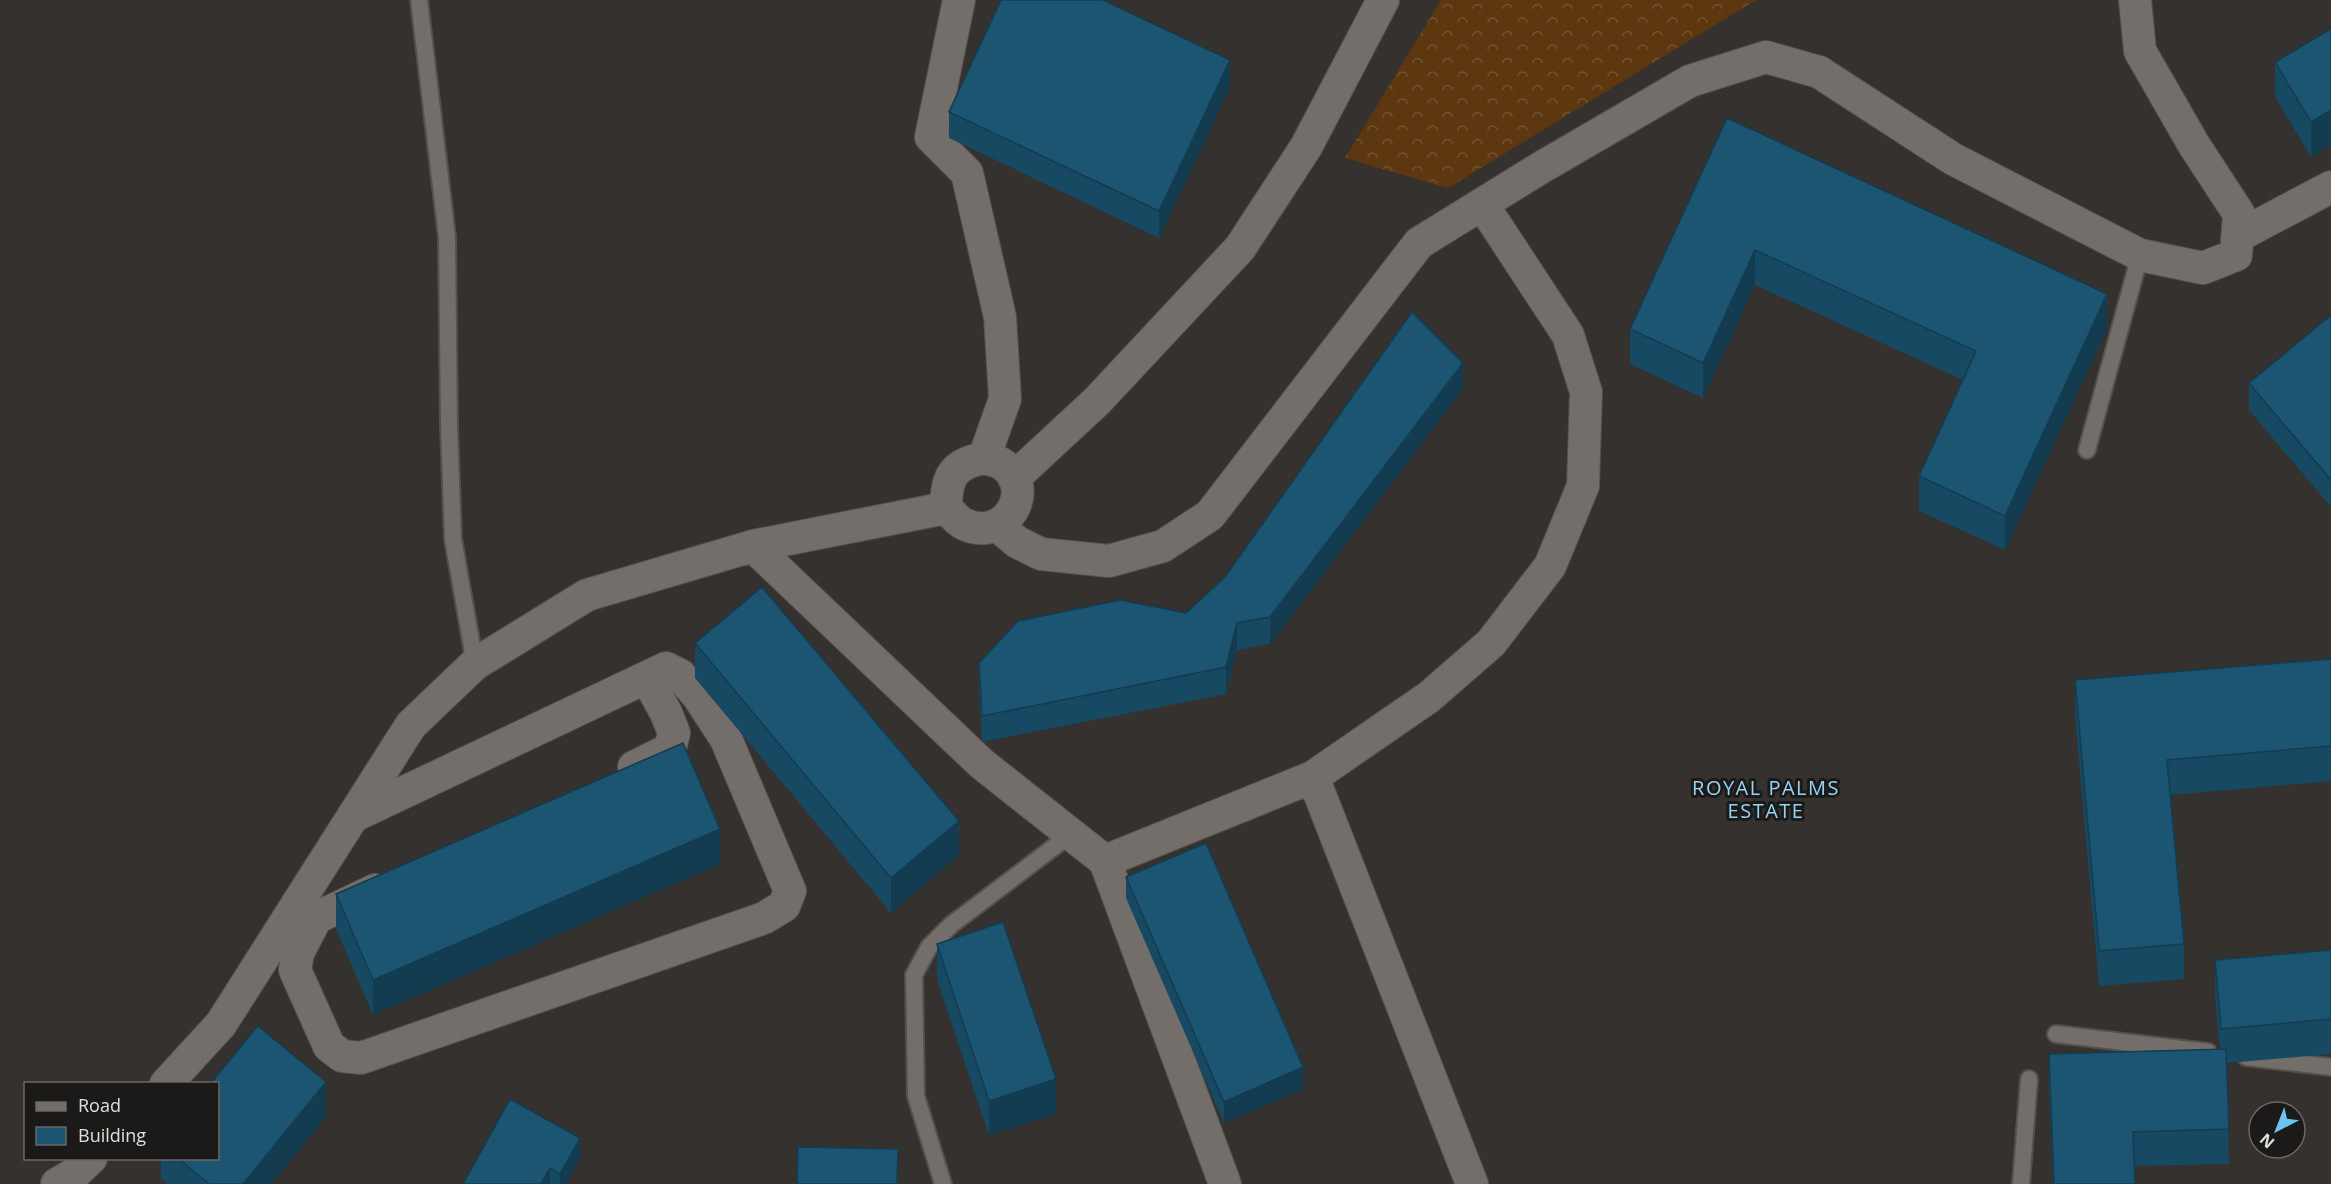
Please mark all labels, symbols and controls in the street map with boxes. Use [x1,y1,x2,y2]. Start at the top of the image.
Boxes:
district label: ROYAL PALMS ESTATE [1692,774,1840,824]
legend [24,1082,219,1160]
text: Road [78,1093,121,1117]
north arrow [2247,1100,2307,1160]
text: Building [78,1123,146,1147]
text: N [2255,1129,2279,1154]

